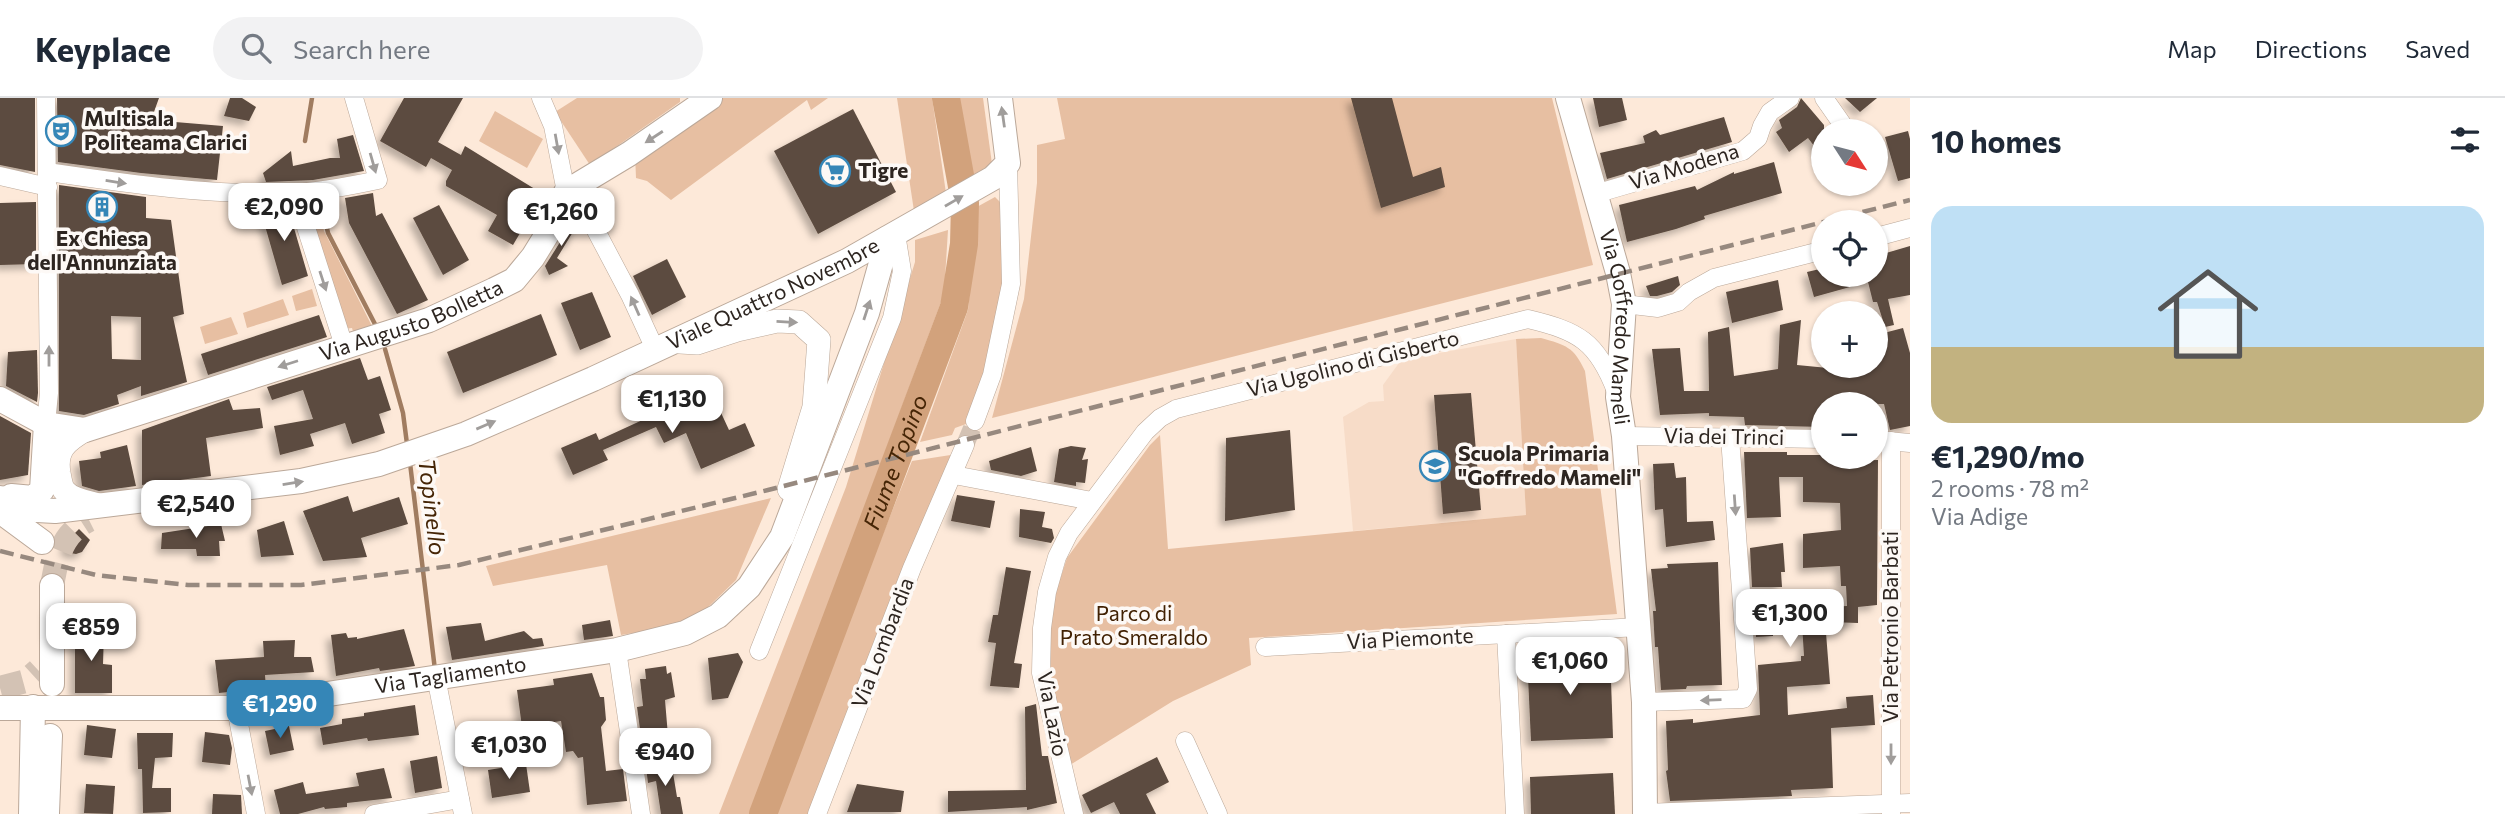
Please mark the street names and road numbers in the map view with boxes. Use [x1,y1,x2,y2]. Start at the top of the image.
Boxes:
street label: Via Modena [1626,137,1742,194]
street label: Via Goffredo Mameli [1595,226,1638,426]
street label: Viale Quattro Novembre [662,231,883,354]
street label: Via Augusto Bolletta [316,274,507,365]
street label: Via Ugolino di Gisberto [1244,324,1461,401]
street label: Via dei Trinci [1663,422,1785,449]
street label: Via Petronio Barbati [1877,531,1902,723]
street label: Via Lombardia [845,574,918,711]
street label: Via Piemonte [1346,622,1474,653]
street label: Via Tagliamento [373,650,528,698]
street label: Via Lazio [1033,669,1074,758]

